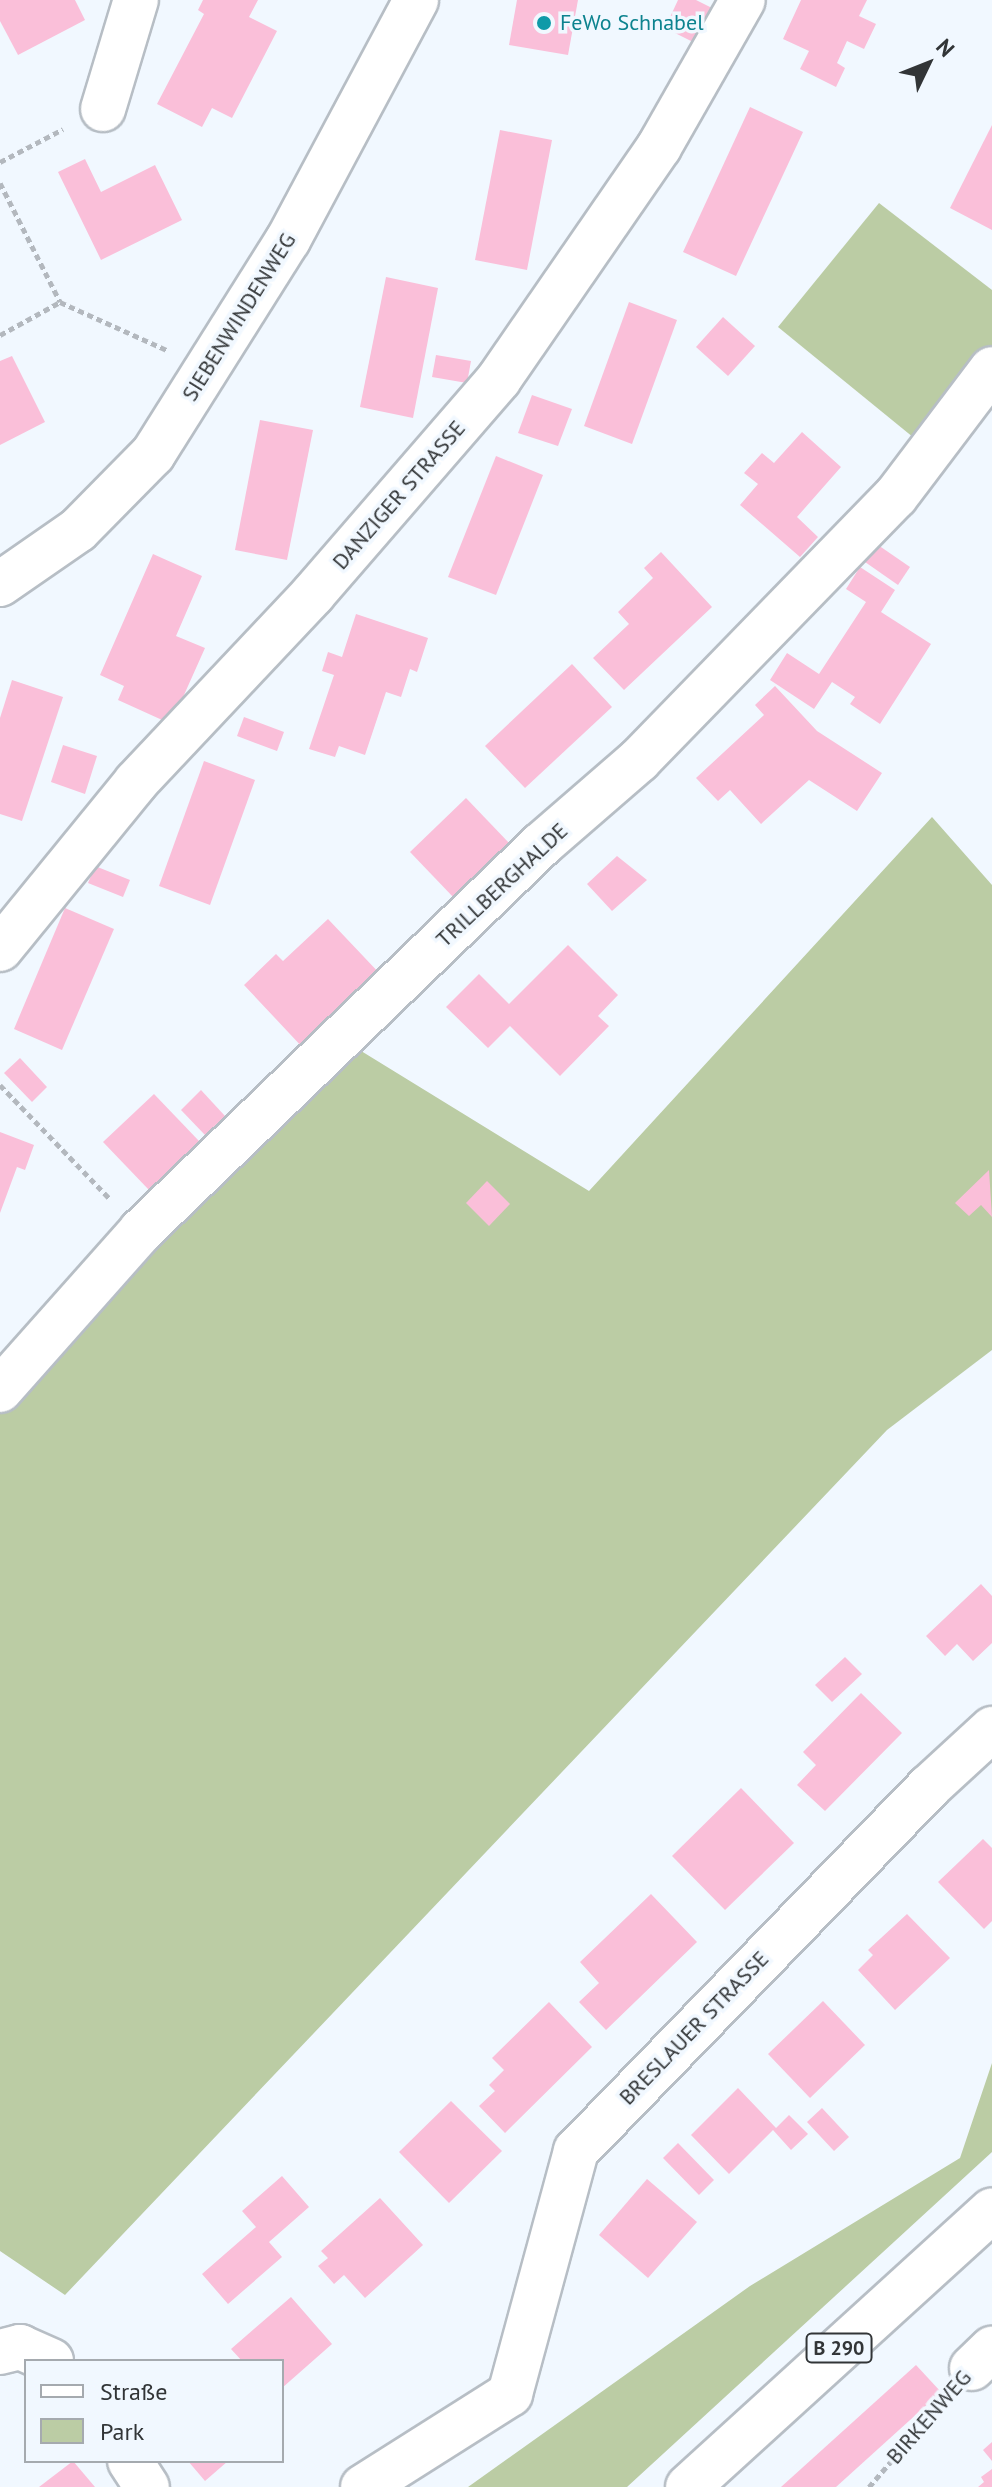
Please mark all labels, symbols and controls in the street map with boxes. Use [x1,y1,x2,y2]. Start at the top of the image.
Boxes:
place label: FeWo Schnabel [560,10,704,36]
marker: FeWo Schnabel [535,14,553,32]
north arrow [888,24,968,104]
text: N [930,33,961,62]
street label: SIEBENWINDENWEG [177,228,301,406]
street label: DANZIGER STRASSE [327,415,471,575]
street label: TRILLBERGHALDE [431,817,573,953]
street label: BRESLAUER STRASSE [614,1946,774,2110]
road number: B 290 [805,2332,873,2364]
legend [24,2359,284,2463]
street label: BIRKENWEG [881,2365,977,2469]
text: Straße [100,2376,167,2407]
text: Park [100,2416,144,2447]

